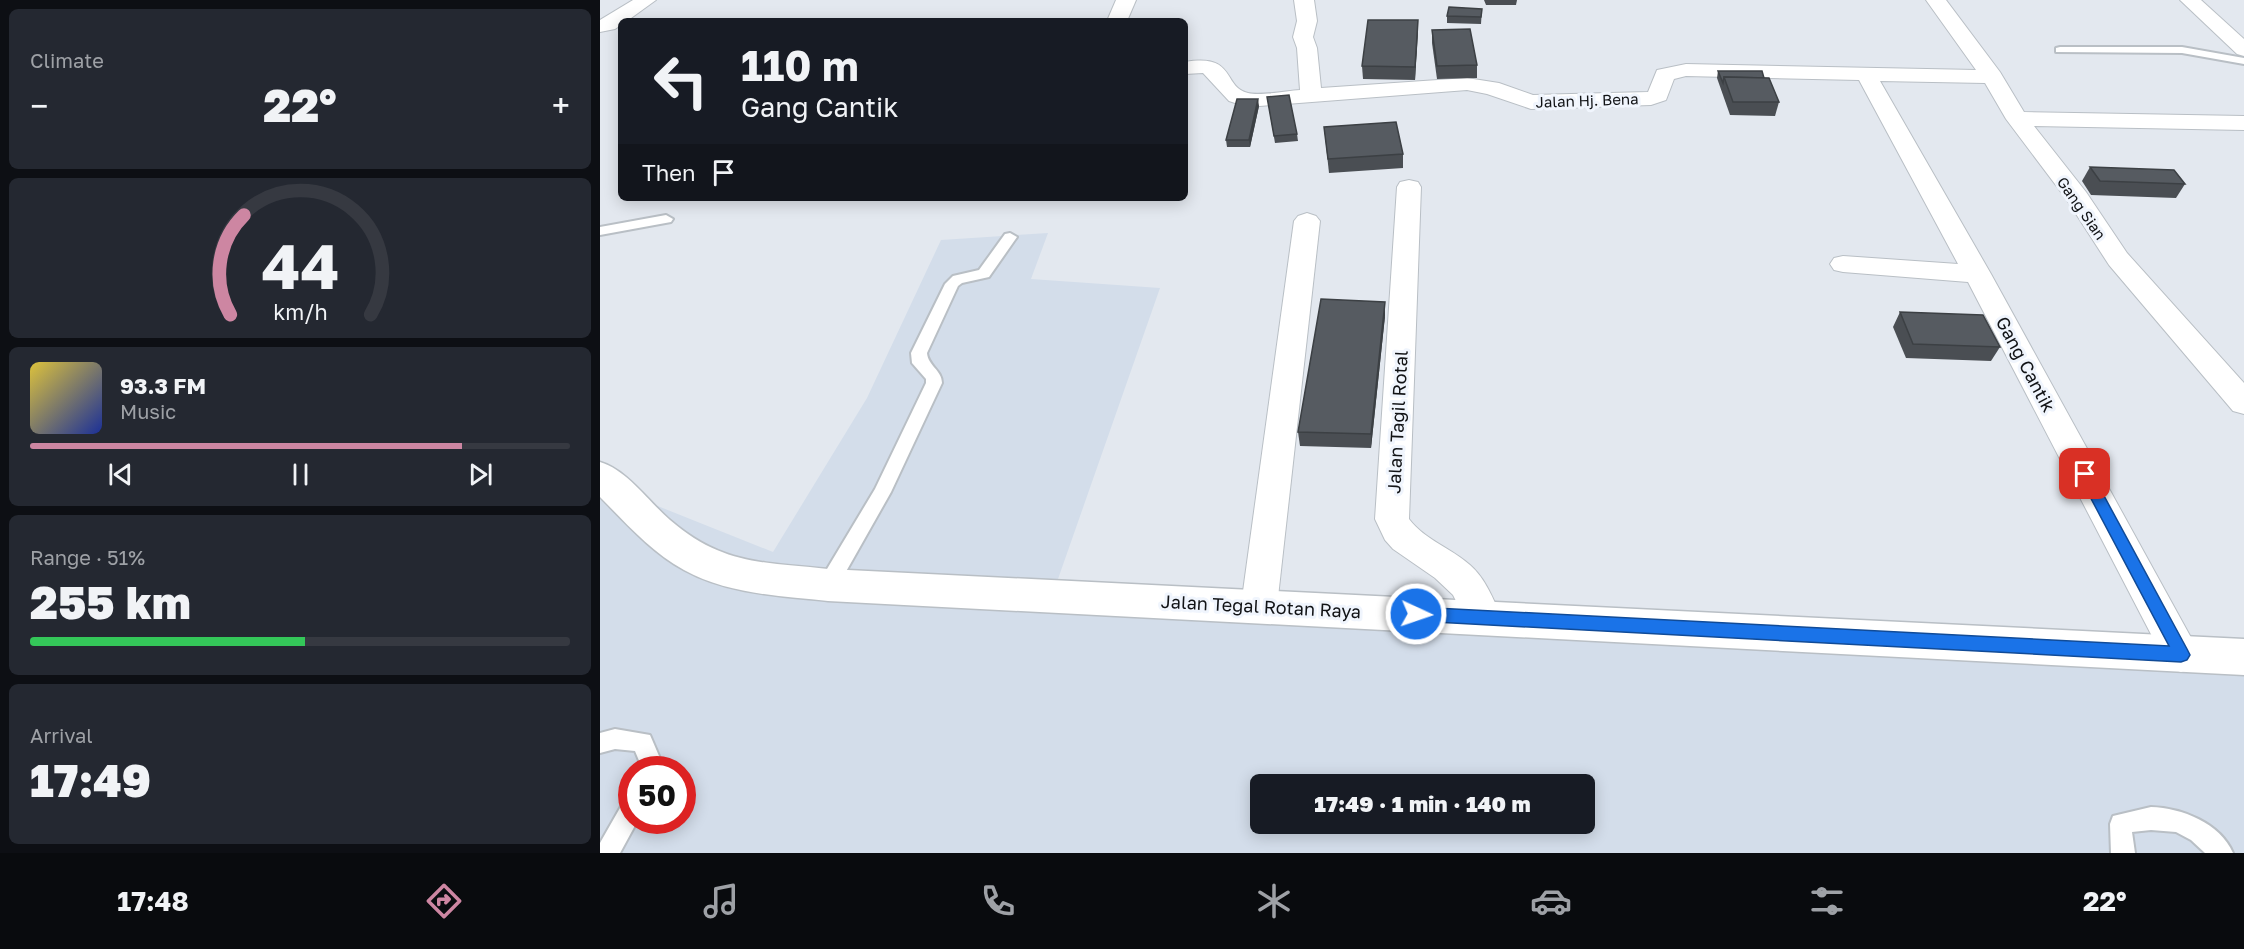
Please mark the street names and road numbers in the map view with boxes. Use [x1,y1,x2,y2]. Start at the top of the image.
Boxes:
street label: Jalan Hj. Bena [1535,89,1639,111]
street label: Gang Sian [2054,173,2110,243]
street label: Gang Cantik [1992,312,2060,416]
street label: Jalan Tagil Rotal [1382,350,1412,494]
street label: Jalan Tegal Rotan Raya [1160,590,1362,622]

